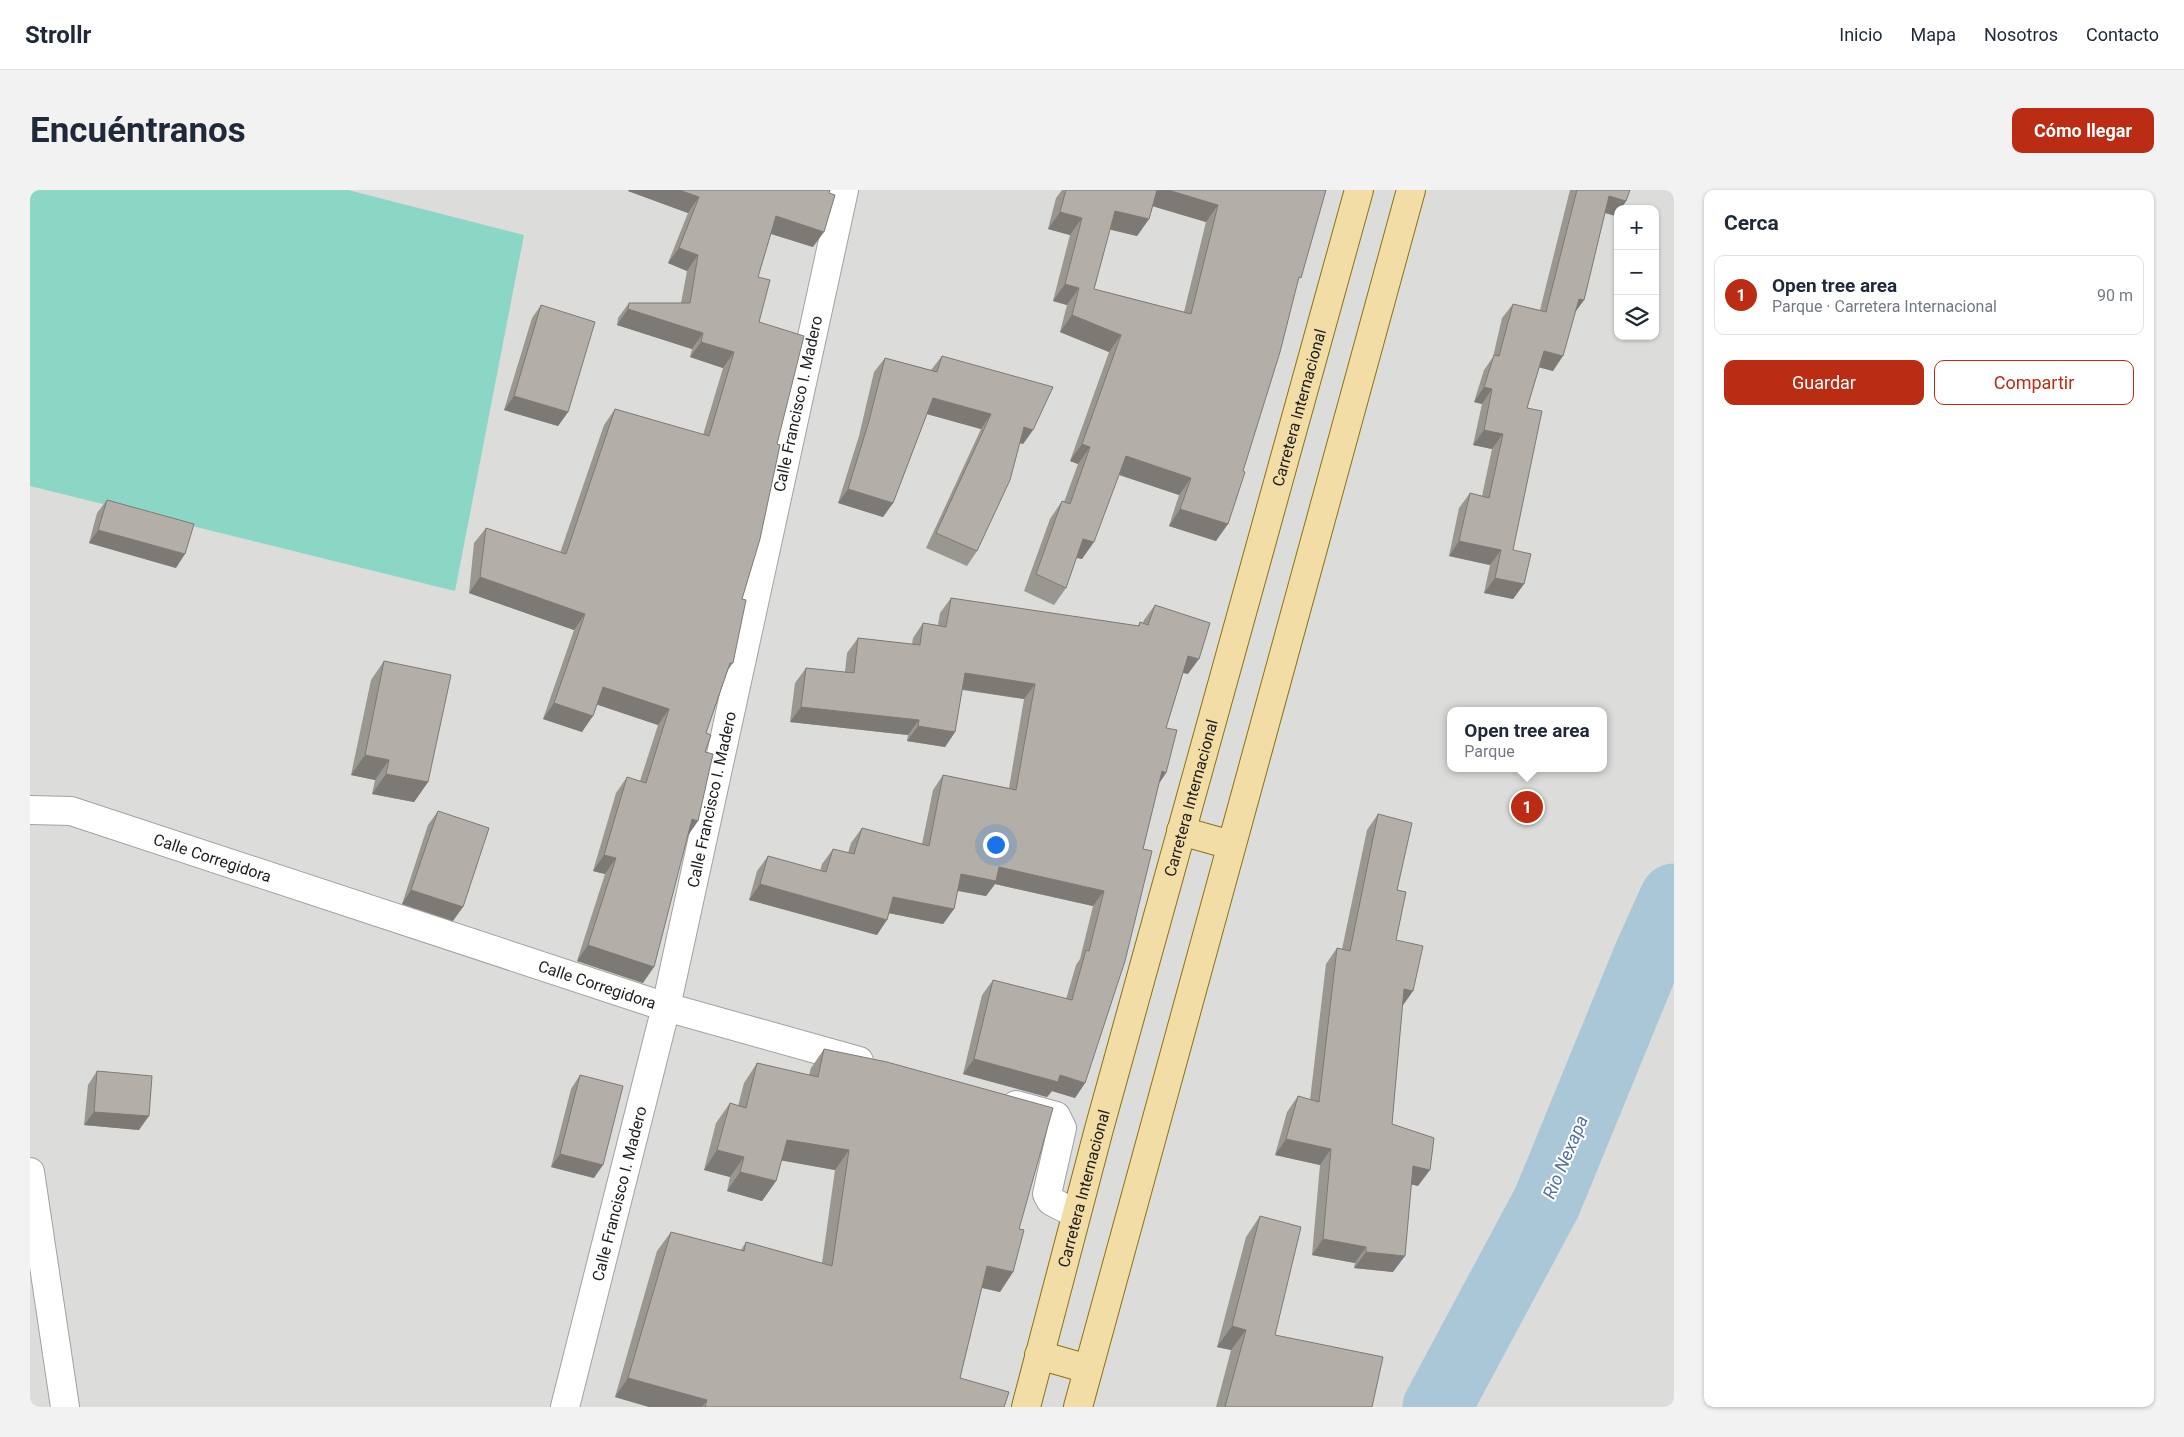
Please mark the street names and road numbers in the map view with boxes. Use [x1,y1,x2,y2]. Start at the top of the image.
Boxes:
street label: Calle Francisco I. Madero [769,314,826,494]
street label: Carretera Internacional [1268,327,1330,488]
street label: Calle Francisco I. Madero [683,710,740,889]
street label: Carretera Internacional [1160,717,1222,879]
street label: Calle Corregidora [151,829,274,886]
street label: Calle Corregidora [536,956,659,1013]
street label: Calle Francisco I. Madero [588,1104,650,1283]
street label: Carretera Internacional [1054,1107,1113,1269]

